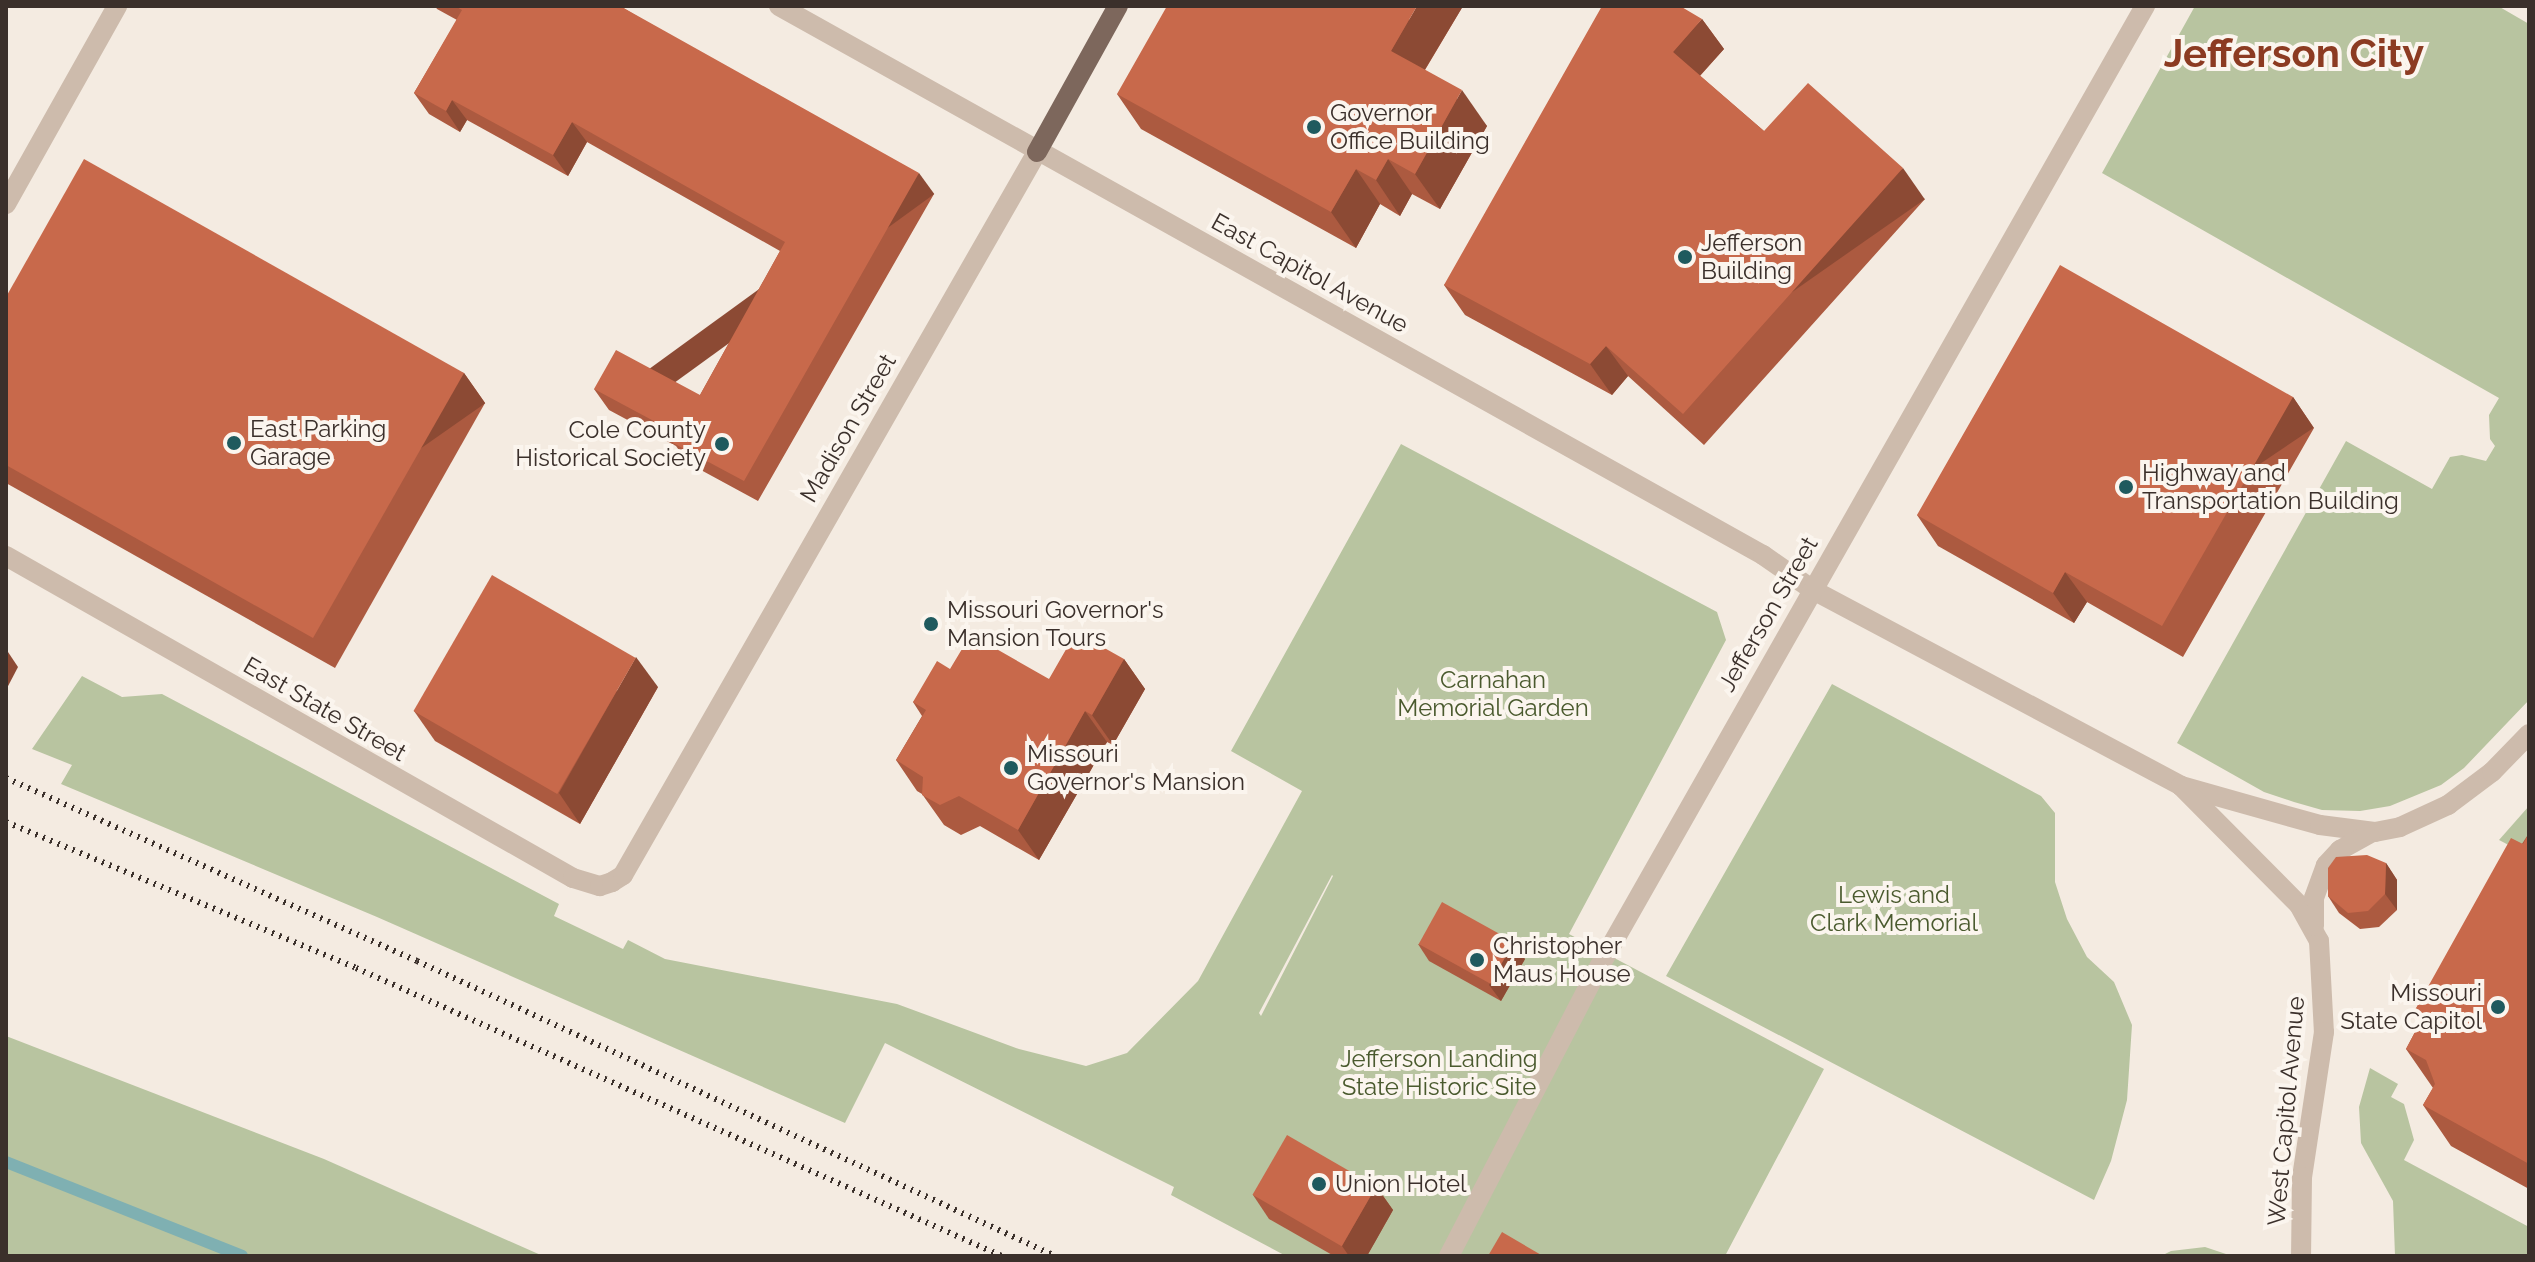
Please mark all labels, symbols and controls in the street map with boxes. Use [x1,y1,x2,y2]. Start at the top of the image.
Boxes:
district label: Jefferson City [2164,29,2424,77]
place label: Governor Office Building [1330,99,1490,155]
marker: Governor Office Building [1305,118,1323,136]
street label: East Capitol Avenue [1206,207,1414,339]
place label: Jefferson Building [1701,229,1802,285]
marker: Jefferson Building [1676,248,1694,266]
street label: Madison Street [794,349,902,507]
place label: East Parking Garage [250,415,386,471]
place label: Cole County Historical Society [515,416,706,472]
marker: East Parking Garage [225,434,243,452]
marker: Cole County Historical Society [713,435,731,453]
place label: Highway and Transportation Building [2142,459,2399,515]
marker: Highway and Transportation Building [2117,478,2135,496]
street label: Jefferson Street [1712,531,1824,697]
place label: Missouri Governor's Mansion Tours [947,596,1163,652]
marker: Missouri Governor's Mansion Tours [922,615,940,633]
street label: East State Street [238,651,412,767]
park label: Carnahan Memorial Garden [1397,666,1589,722]
place label: Missouri Governor's Mansion [1027,740,1245,796]
marker: Missouri Governor's Mansion [1002,759,1020,777]
park label: Lewis and Clark Memorial [1810,881,1978,937]
place label: Christopher Maus House [1493,932,1631,988]
marker: Christopher Maus House [1468,951,1486,969]
place label: Missouri State Capitol [2340,979,2482,1035]
street label: West Capitol Avenue [2262,994,2310,1228]
marker: Missouri State Capitol [2489,998,2507,1016]
park label: Jefferson Landing State Historic Site [1340,1045,1538,1101]
place label: Union Hotel [1335,1170,1467,1198]
marker: Union Hotel [1310,1175,1328,1193]

